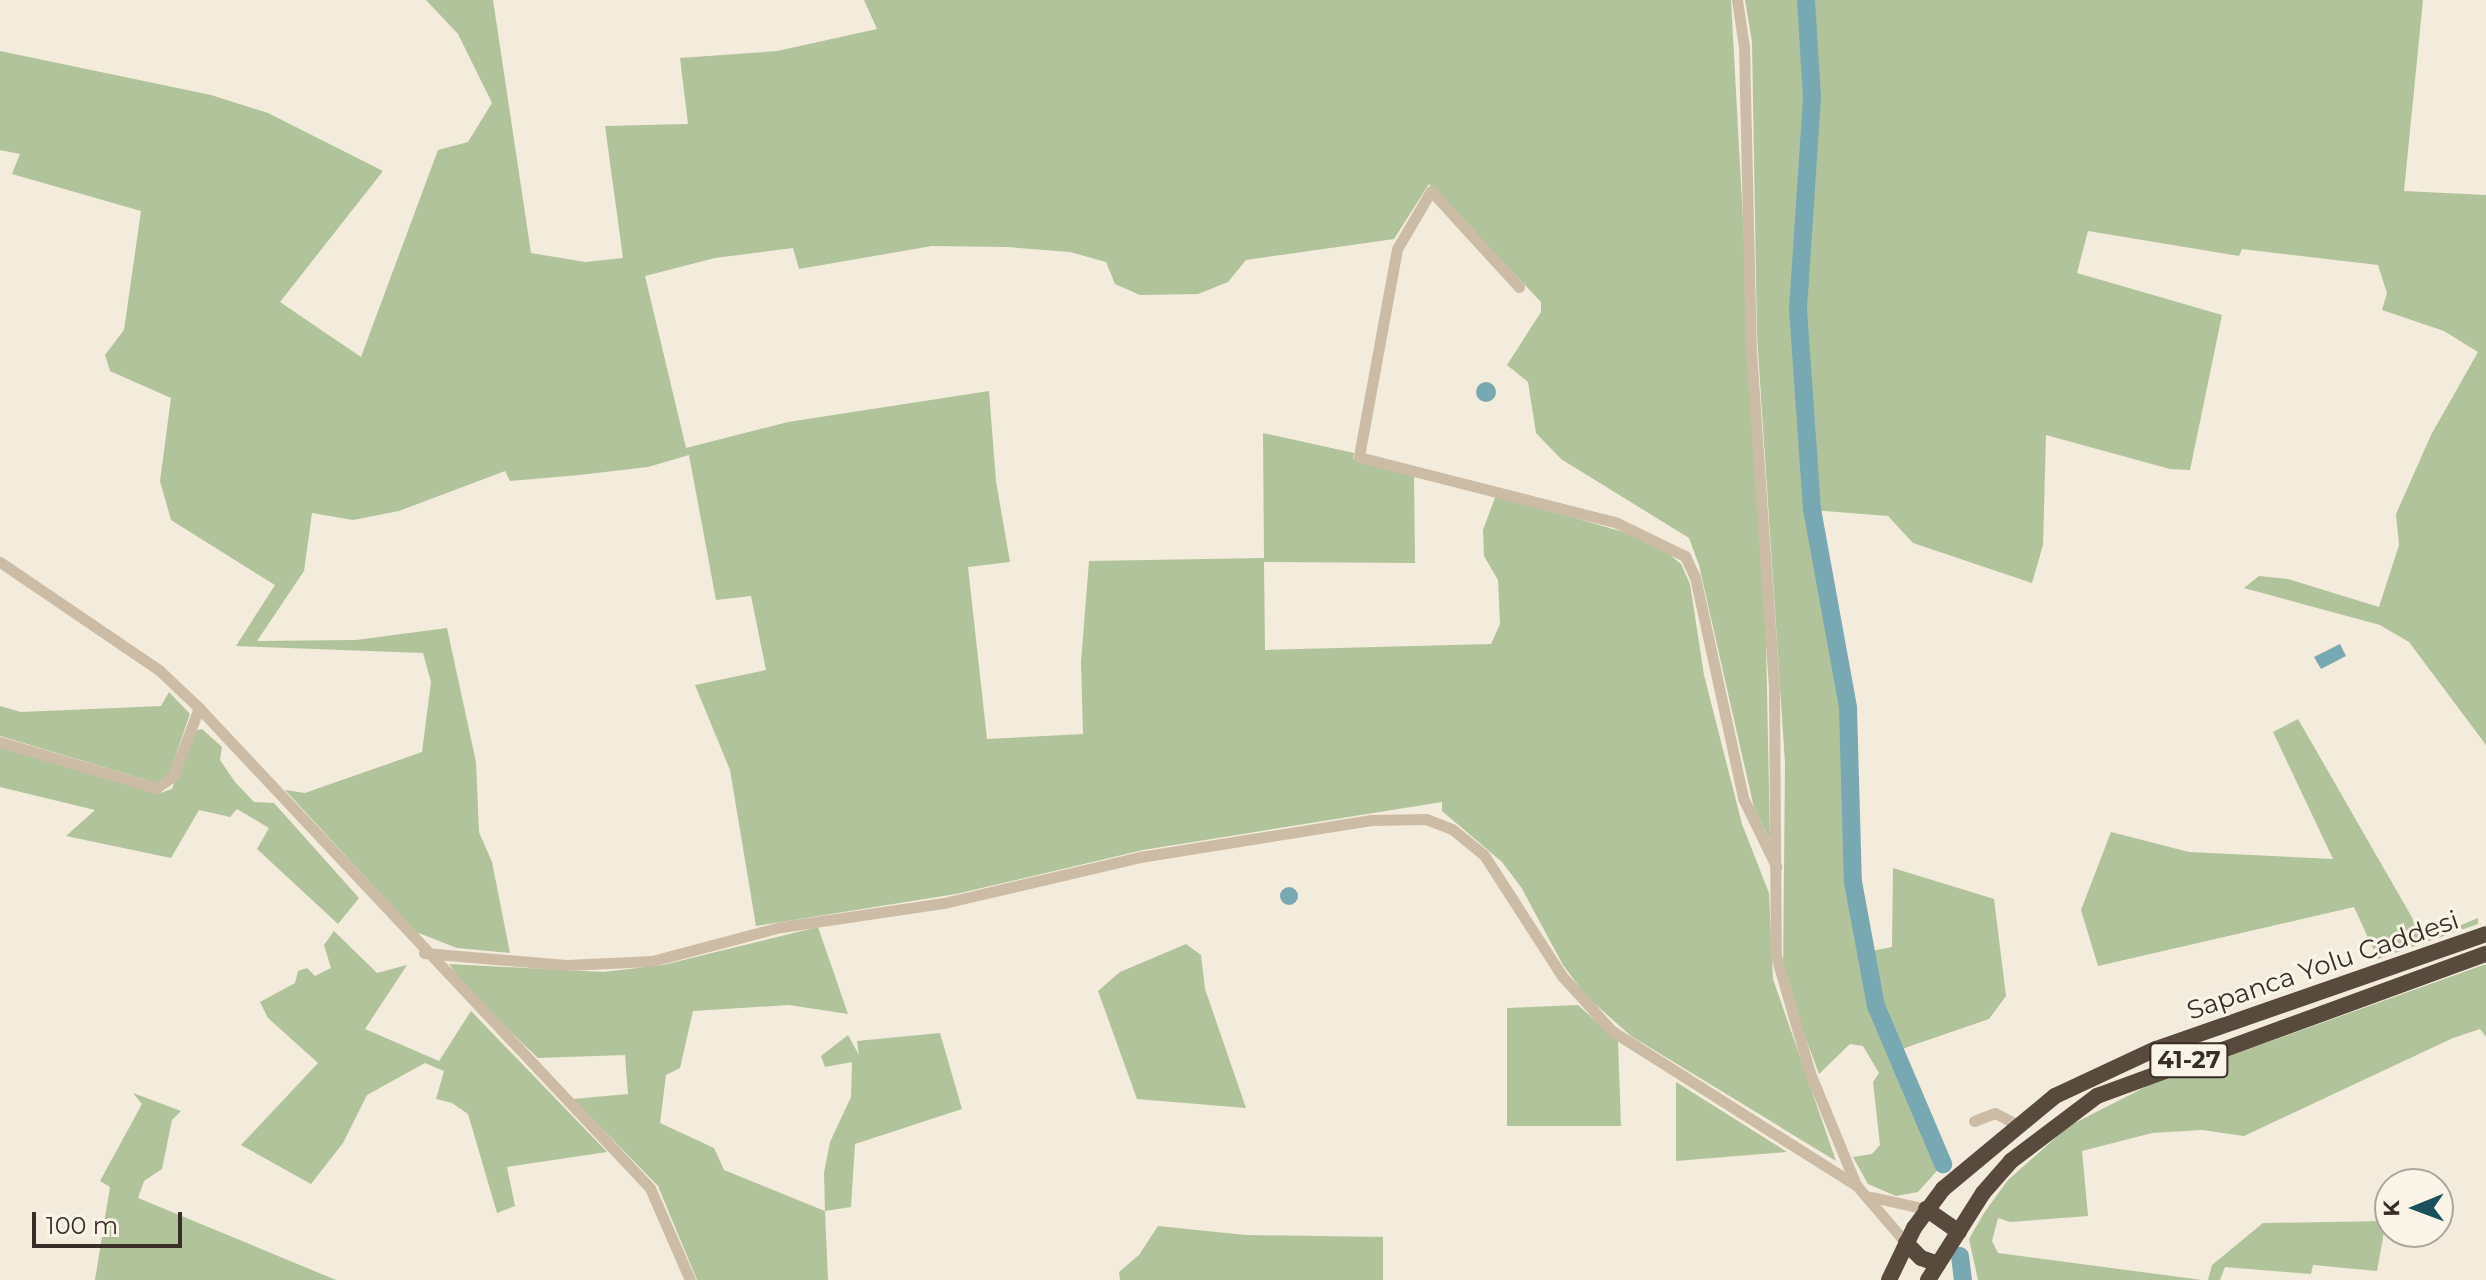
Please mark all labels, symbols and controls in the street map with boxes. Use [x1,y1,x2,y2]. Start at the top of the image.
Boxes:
street label: Sapanca Yolu Caddesi [2183,905,2463,1027]
road number: 41-27 [2149,1040,2229,1080]
north arrow [2374,1168,2454,1248]
scale bar [36,1196,186,1246]
text: K [2378,1200,2405,1217]
text: 100 m [46,1211,118,1240]

